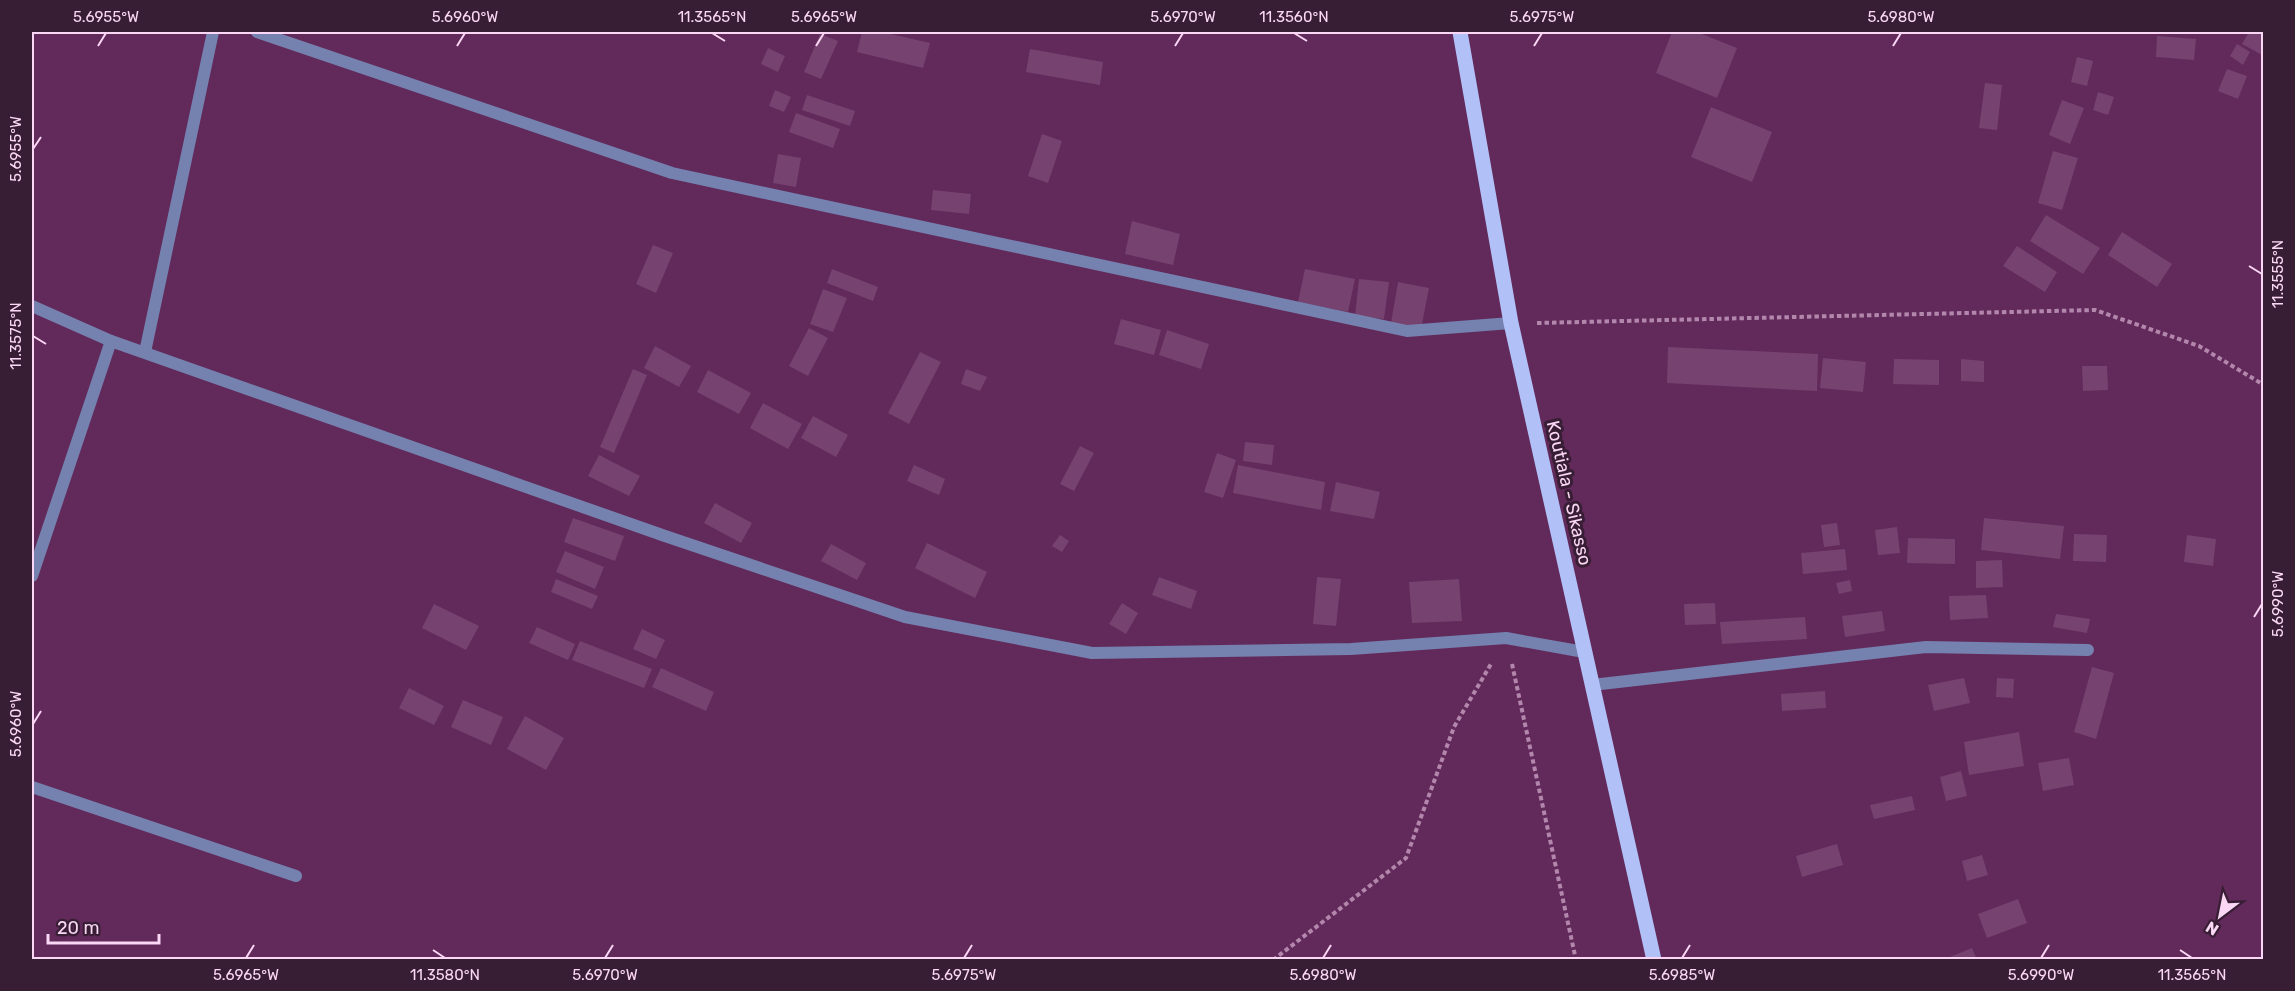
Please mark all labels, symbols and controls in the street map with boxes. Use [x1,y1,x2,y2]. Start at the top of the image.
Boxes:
text: 5.6955°W [73,8,139,26]
text: 5.6960°W [432,8,498,26]
text: 11.3565°N [678,8,746,26]
text: 5.6965°W [791,8,857,26]
text: 5.6970°W [1150,8,1216,26]
text: 11.3560°N [1259,8,1329,26]
text: 5.6975°W [1510,8,1574,26]
text: 5.6980°W [1867,8,1935,26]
text: 5.6955°W [7,116,25,182]
text: 11.3555°N [2269,240,2287,308]
text: 11.3575°N [7,302,25,370]
street label: Koutiala - Sikasso [1542,418,1596,568]
text: 5.6990°W [2269,571,2287,637]
text: 5.6960°W [7,691,25,757]
north arrow [2190,886,2250,946]
scale bar [48,907,159,945]
text: 20 m [57,917,99,939]
text: N [2202,917,2222,939]
text: 5.6965°W [213,966,279,984]
text: 11.3580°N [410,966,480,984]
text: 5.6970°W [572,966,638,984]
text: 5.6975°W [932,966,996,984]
text: 5.6980°W [1289,966,1357,984]
text: 5.6985°W [1649,966,1715,984]
text: 5.6990°W [2008,966,2074,984]
text: 11.3565°N [2158,966,2226,984]

